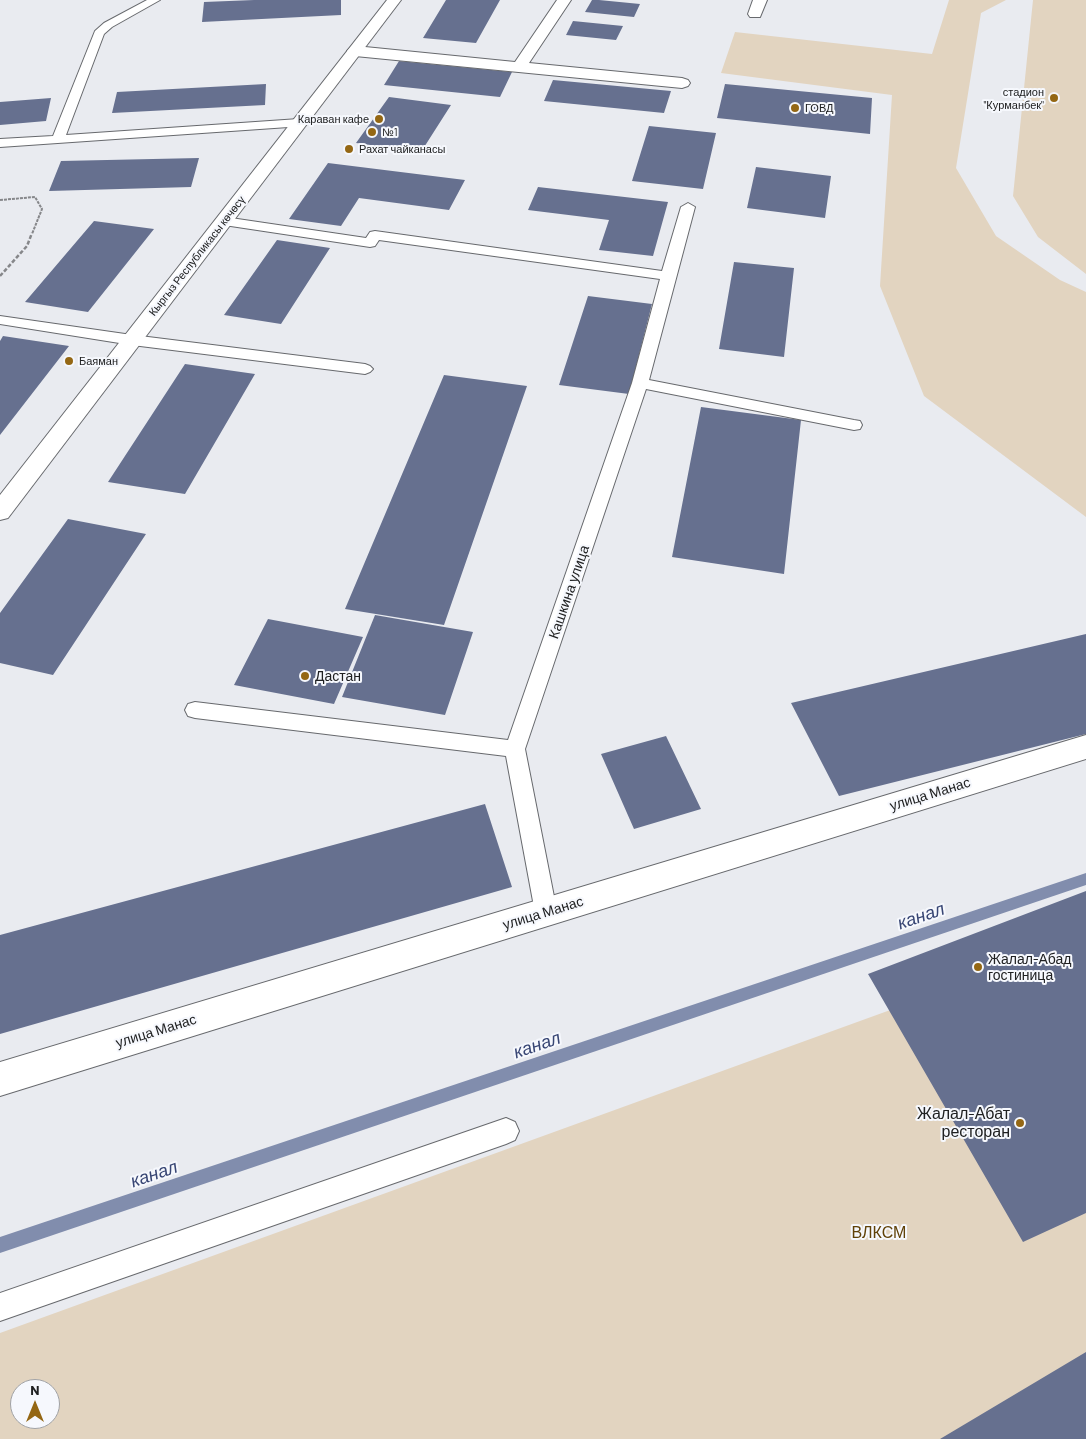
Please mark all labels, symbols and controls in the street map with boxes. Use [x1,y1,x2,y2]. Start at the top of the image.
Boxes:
place label: стадион "Курманбек" [983,85,1044,111]
marker: стадион "Курманбек" [1048,92,1060,104]
place label: ГОВД [805,101,833,115]
marker: ГОВД [789,102,801,114]
place label: Караван кафе [298,112,369,126]
marker: Караван кафе [373,113,385,125]
place label: №1 [382,125,398,139]
marker: №1 [366,126,378,138]
place label: Рахат чайканасы [359,142,445,156]
marker: Рахат чайканасы [343,143,355,155]
street label: Кыргыз Республикасы көчөсү [146,193,248,319]
place label: Баяман [79,354,118,368]
marker: Баяман [63,355,75,367]
street label: Кашкина улица [545,543,593,641]
place label: Дастан [315,668,361,684]
marker: Дастан [299,670,311,682]
street label: улица Манас [888,774,972,814]
street label: улица Манас [501,893,585,933]
water label: канал [895,898,947,934]
place label: Жалал-Абад гостиница [988,951,1072,984]
marker: Жалал-Абад гостиница [972,961,984,973]
street label: улица Манас [114,1011,198,1051]
water label: канал [511,1027,563,1063]
place label: Жалал-Абат ресторан [917,1104,1010,1142]
marker: Жалал-Абат ресторан [1014,1117,1026,1129]
water label: канал [128,1156,180,1192]
park label: ВЛКСМ [852,1223,906,1243]
north arrow [10,1379,60,1429]
text: N [30,1381,40,1398]

